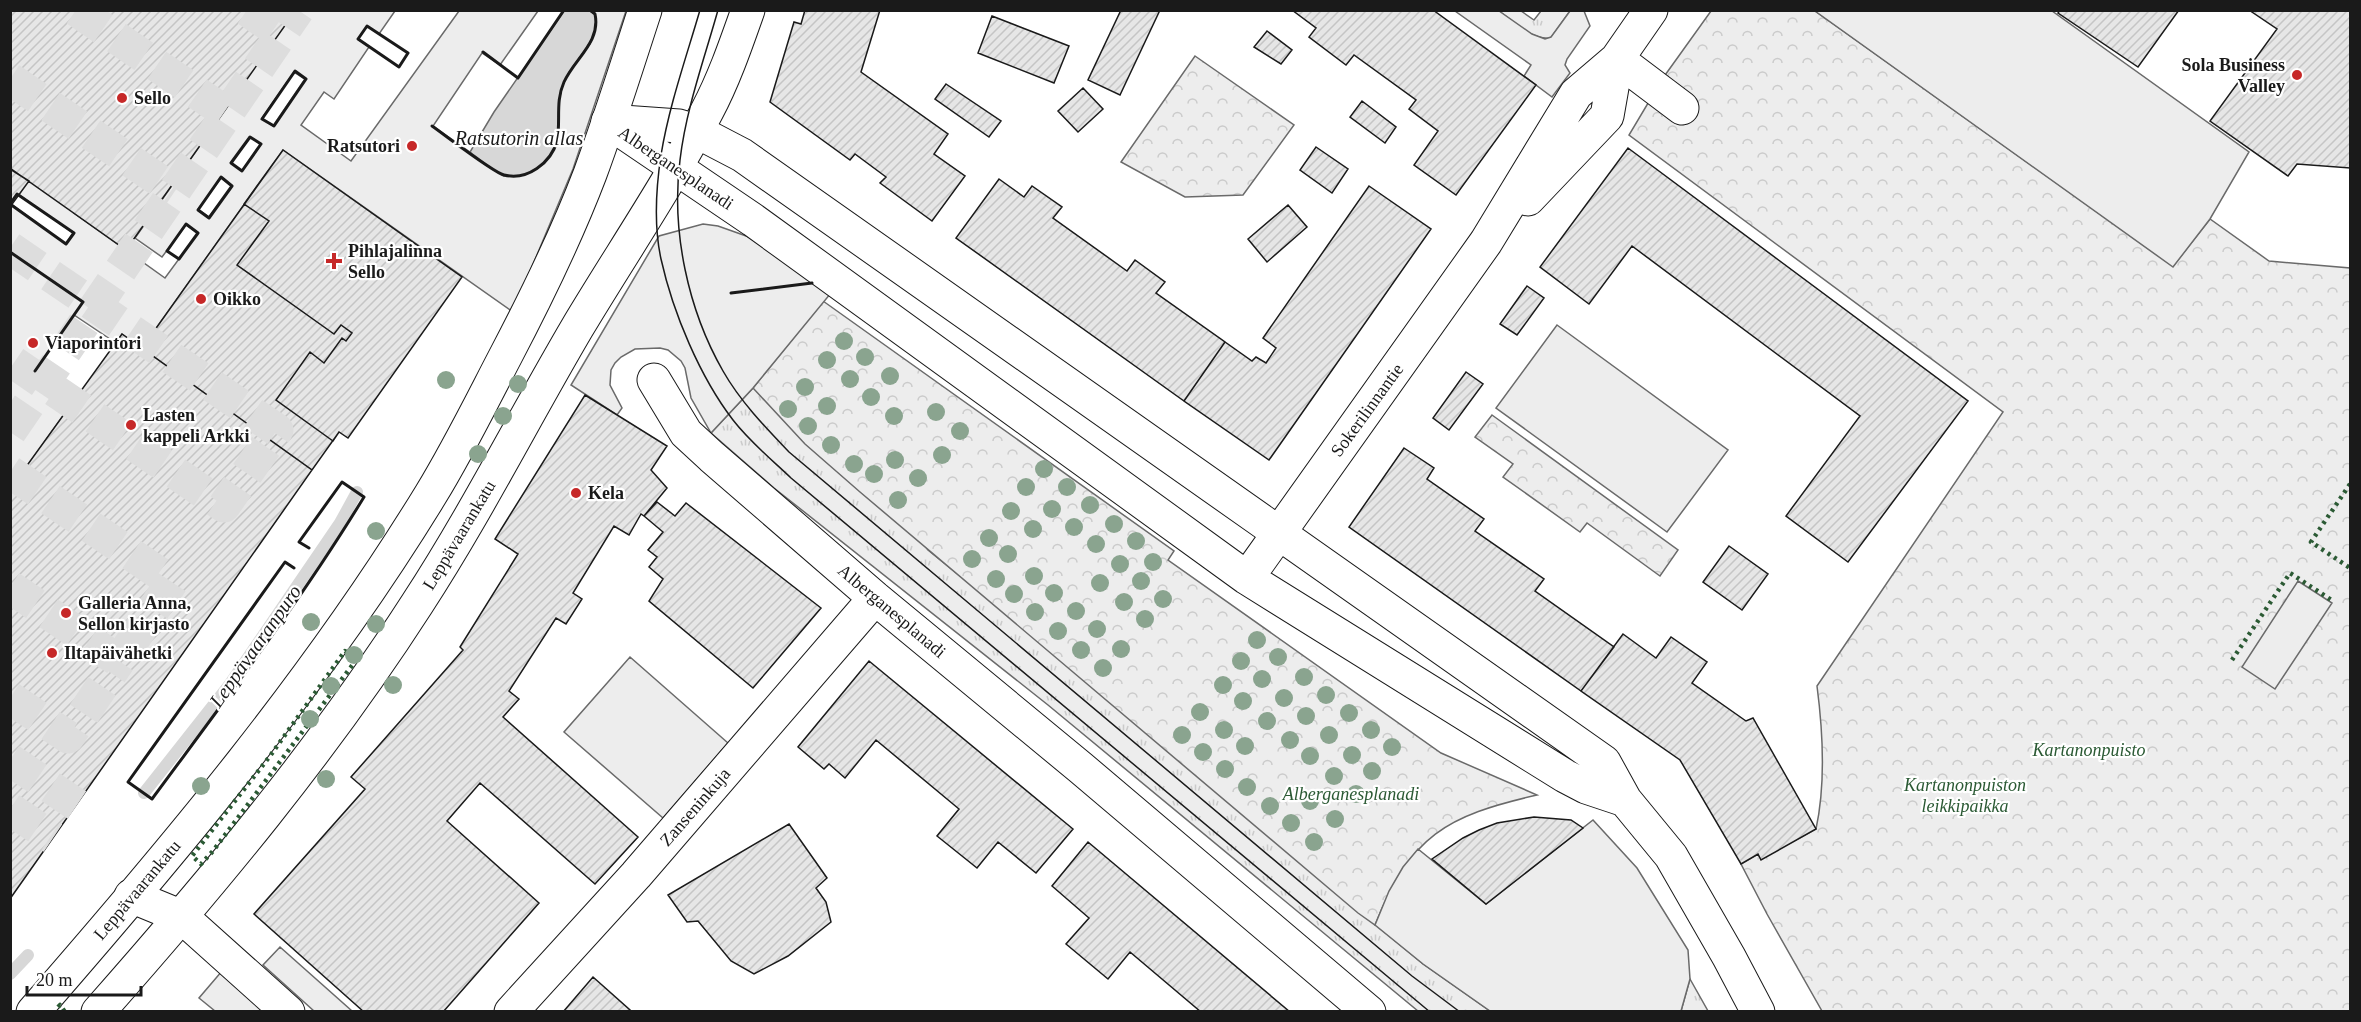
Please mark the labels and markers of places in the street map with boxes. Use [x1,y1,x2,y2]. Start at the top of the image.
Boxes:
place label: Sola Business Valley [2181,55,2285,96]
marker: Sola Business Valley [2290,68,2304,82]
place label: Sello [134,88,171,108]
marker: Sello [115,91,129,105]
place label: Ratsutori [327,136,400,156]
marker: Ratsutori [405,139,419,153]
place label: Pihlajalinna Sello [348,241,442,282]
marker: Pihlajalinna Sello [325,252,343,270]
place label: Oikko [213,289,261,309]
marker: Oikko [194,292,208,306]
place label: Viaporintori [45,333,141,353]
marker: Viaporintori [26,336,40,350]
place label: Lasten kappeli Arkki [143,405,250,446]
marker: Lasten kappeli Arkki [124,418,138,432]
place label: Kela [588,483,624,503]
marker: Kela [569,486,583,500]
place label: Galleria Anna, Sellon kirjasto [78,593,191,634]
marker: Galleria Anna, Sellon kirjasto [59,606,73,620]
place label: Iltapäivähetki [64,643,172,663]
marker: Iltapäivähetki [45,646,59,660]

